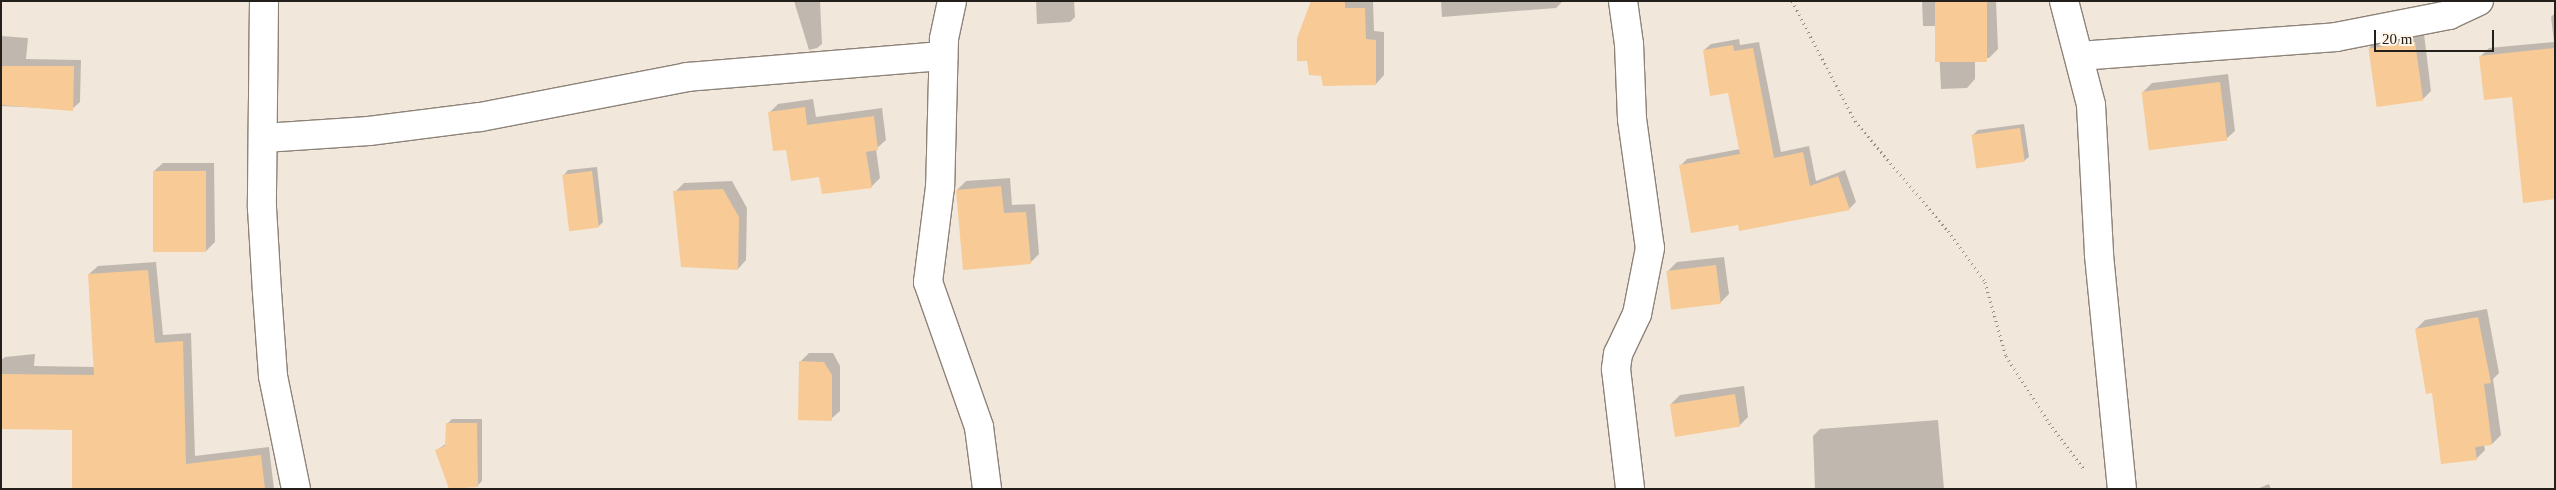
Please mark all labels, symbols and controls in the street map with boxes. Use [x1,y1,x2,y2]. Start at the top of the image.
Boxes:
scale bar [2376,20,2496,52]
text: 20 m [2382,31,2412,47]

